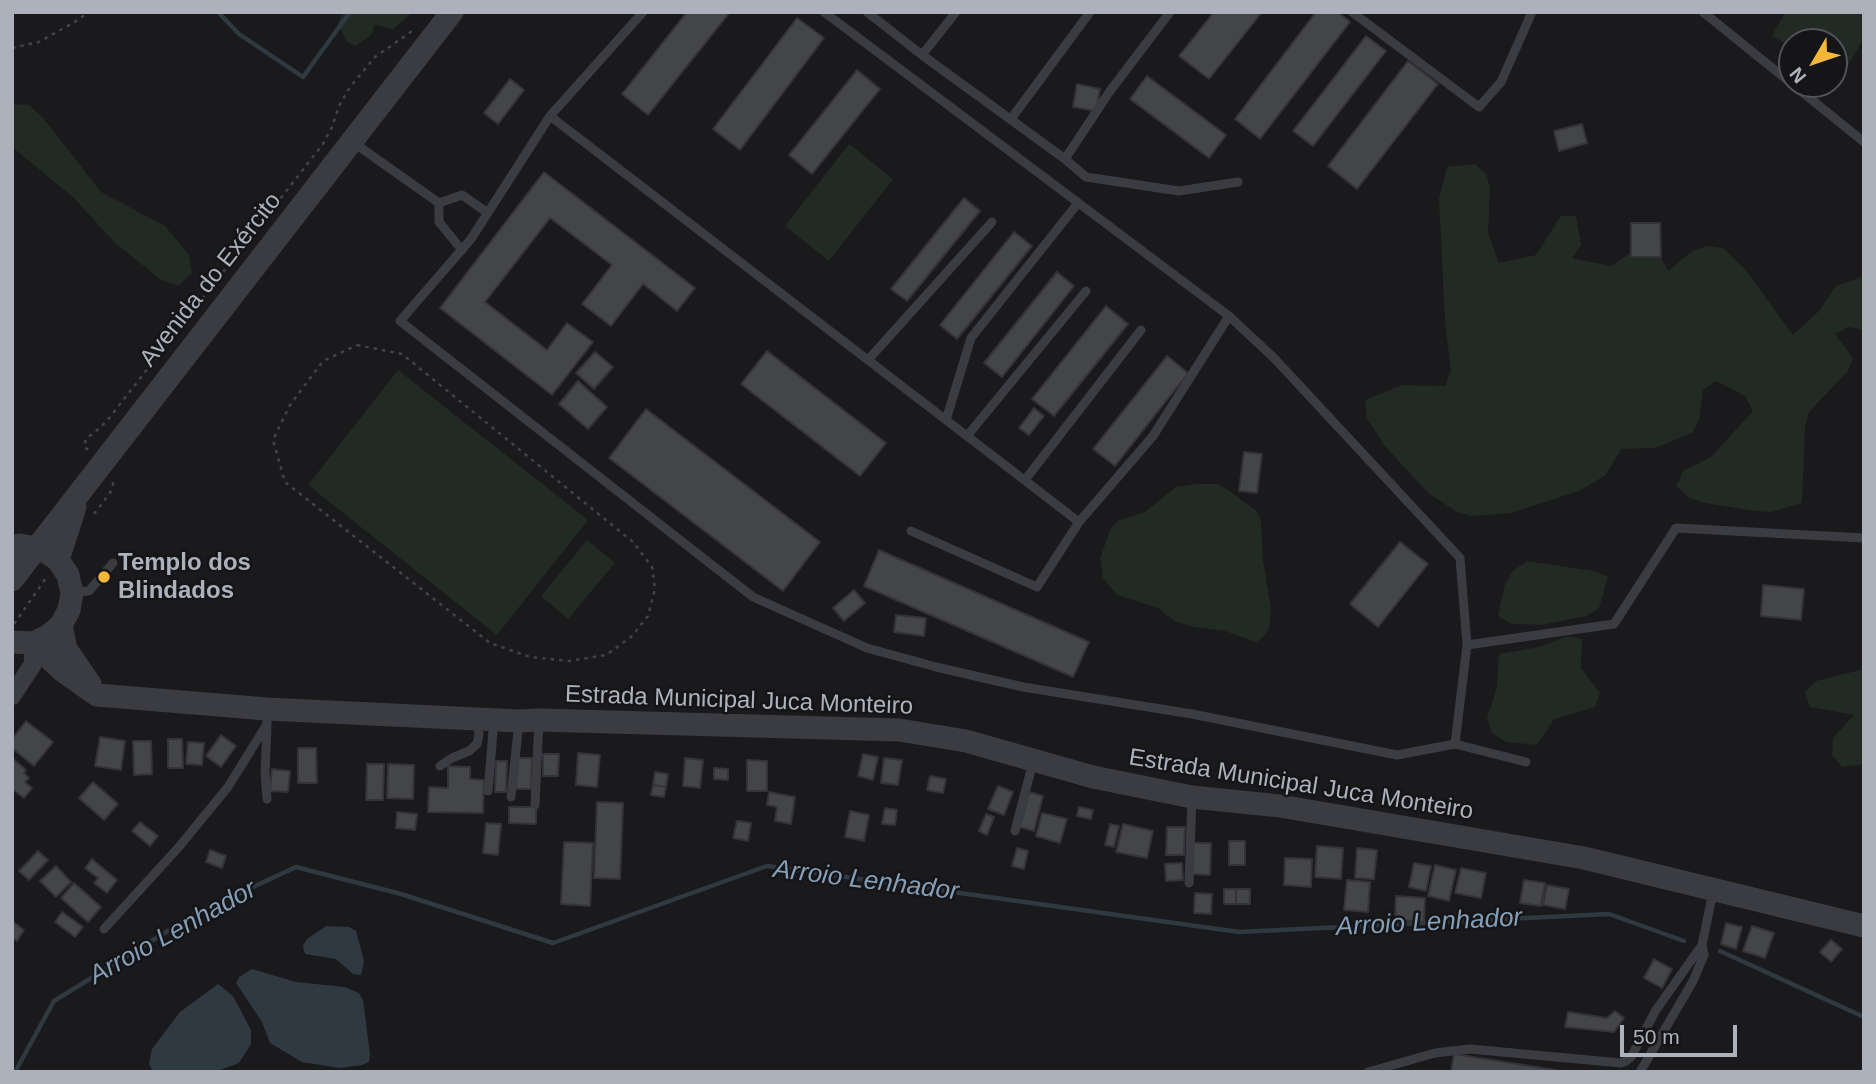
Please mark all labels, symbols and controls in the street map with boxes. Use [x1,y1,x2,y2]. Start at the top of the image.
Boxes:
north arrow [1778,28,1848,98]
text: N [1785,63,1810,87]
street label: Avenida do Exército [134,187,288,373]
place label: Templo dos Blindados [118,549,251,605]
marker: Templo dos Blindados [96,569,112,585]
street label: Estrada Municipal Juca Monteiro [565,681,913,721]
street label: Estrada Municipal Juca Monteiro [1127,744,1475,826]
water label: Arroio Lenhador [772,854,960,908]
water label: Arroio Lenhador [84,874,262,992]
water label: Arroio Lenhador [1335,903,1523,943]
scale bar [1624,1010,1741,1054]
text: 50 m [1633,1025,1680,1048]

